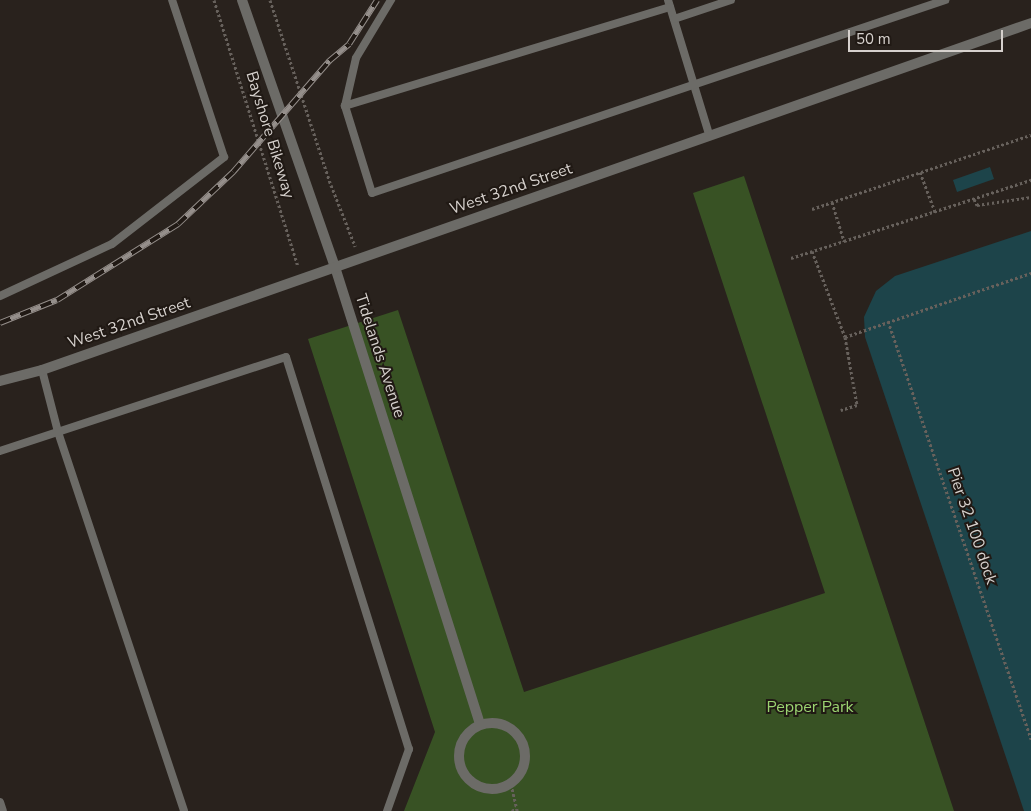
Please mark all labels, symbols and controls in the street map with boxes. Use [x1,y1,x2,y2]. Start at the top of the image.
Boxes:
scale bar [851,20,1006,52]
text: 50 m [856,29,891,49]
street label: Bayshore Bikeway [242,69,298,201]
street label: West 32nd Street [447,159,575,219]
street label: Tidelands Avenue [351,292,409,420]
street label: West 32nd Street [65,293,193,353]
street label: Pier 32 100 dock [943,465,1001,587]
park label: Pepper Park [766,697,854,717]

